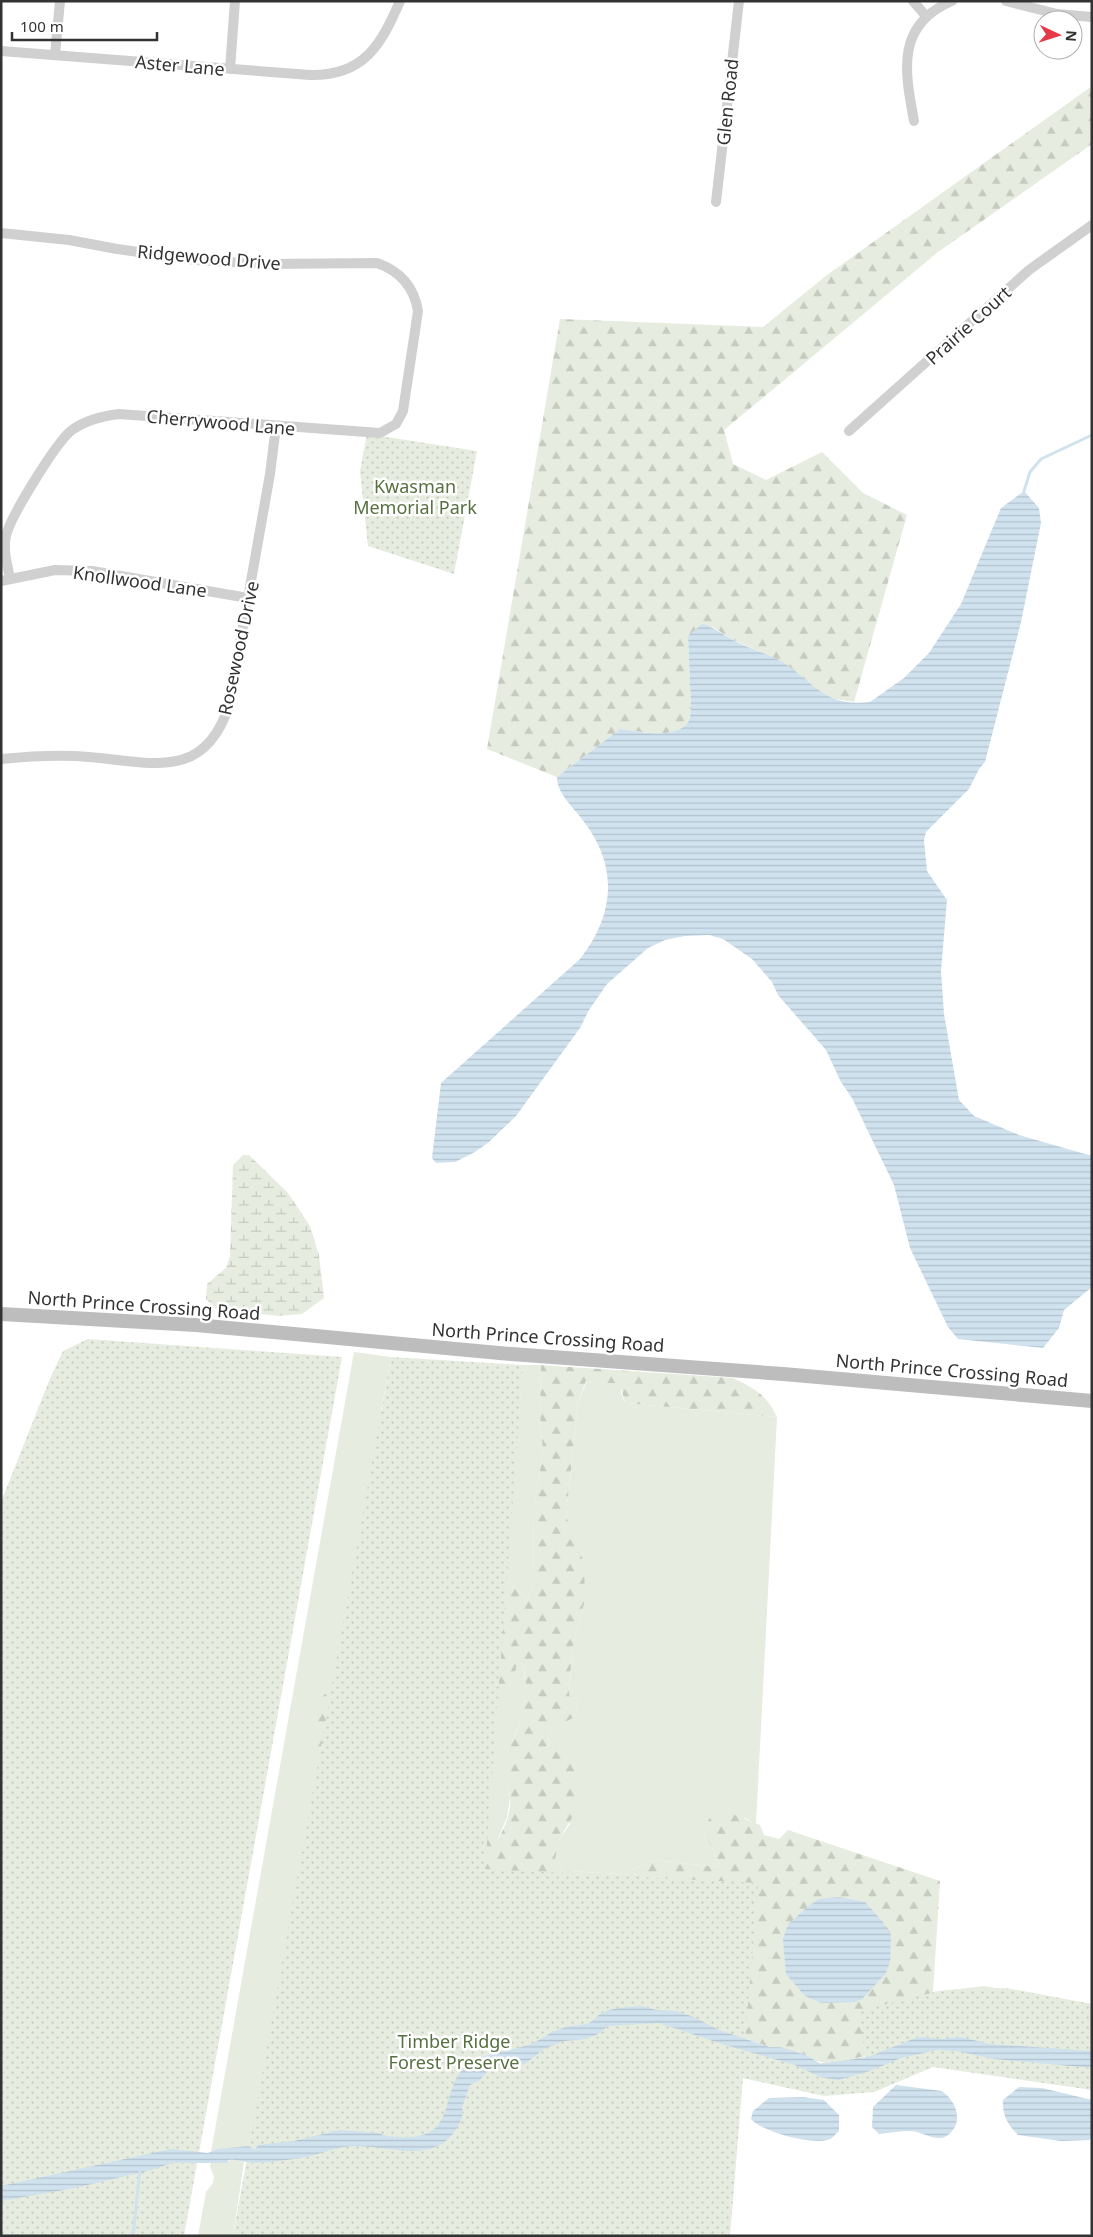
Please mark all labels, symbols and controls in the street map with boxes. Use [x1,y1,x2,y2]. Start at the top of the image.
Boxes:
scale bar [12,10,158,42]
north arrow [1033,10,1083,60]
text: 100 m [20,16,64,36]
text: N [1062,30,1081,42]
street label: Aster Lane [134,49,226,81]
street label: Glen Road [711,57,743,147]
street label: Ridgewood Drive [136,239,282,275]
street label: Prairie Court [920,280,1016,370]
street label: Cherrywood Lane [146,404,296,440]
park label: Kwasman Memorial Park [353,474,477,519]
street label: Knollwood Lane [72,560,208,602]
street label: Rosewood Drive [212,579,264,717]
street label: North Prince Crossing Road [27,1285,261,1325]
street label: North Prince Crossing Road [431,1317,665,1357]
street label: North Prince Crossing Road [835,1348,1069,1392]
park label: Timber Ridge Forest Preserve [389,2029,519,2074]

